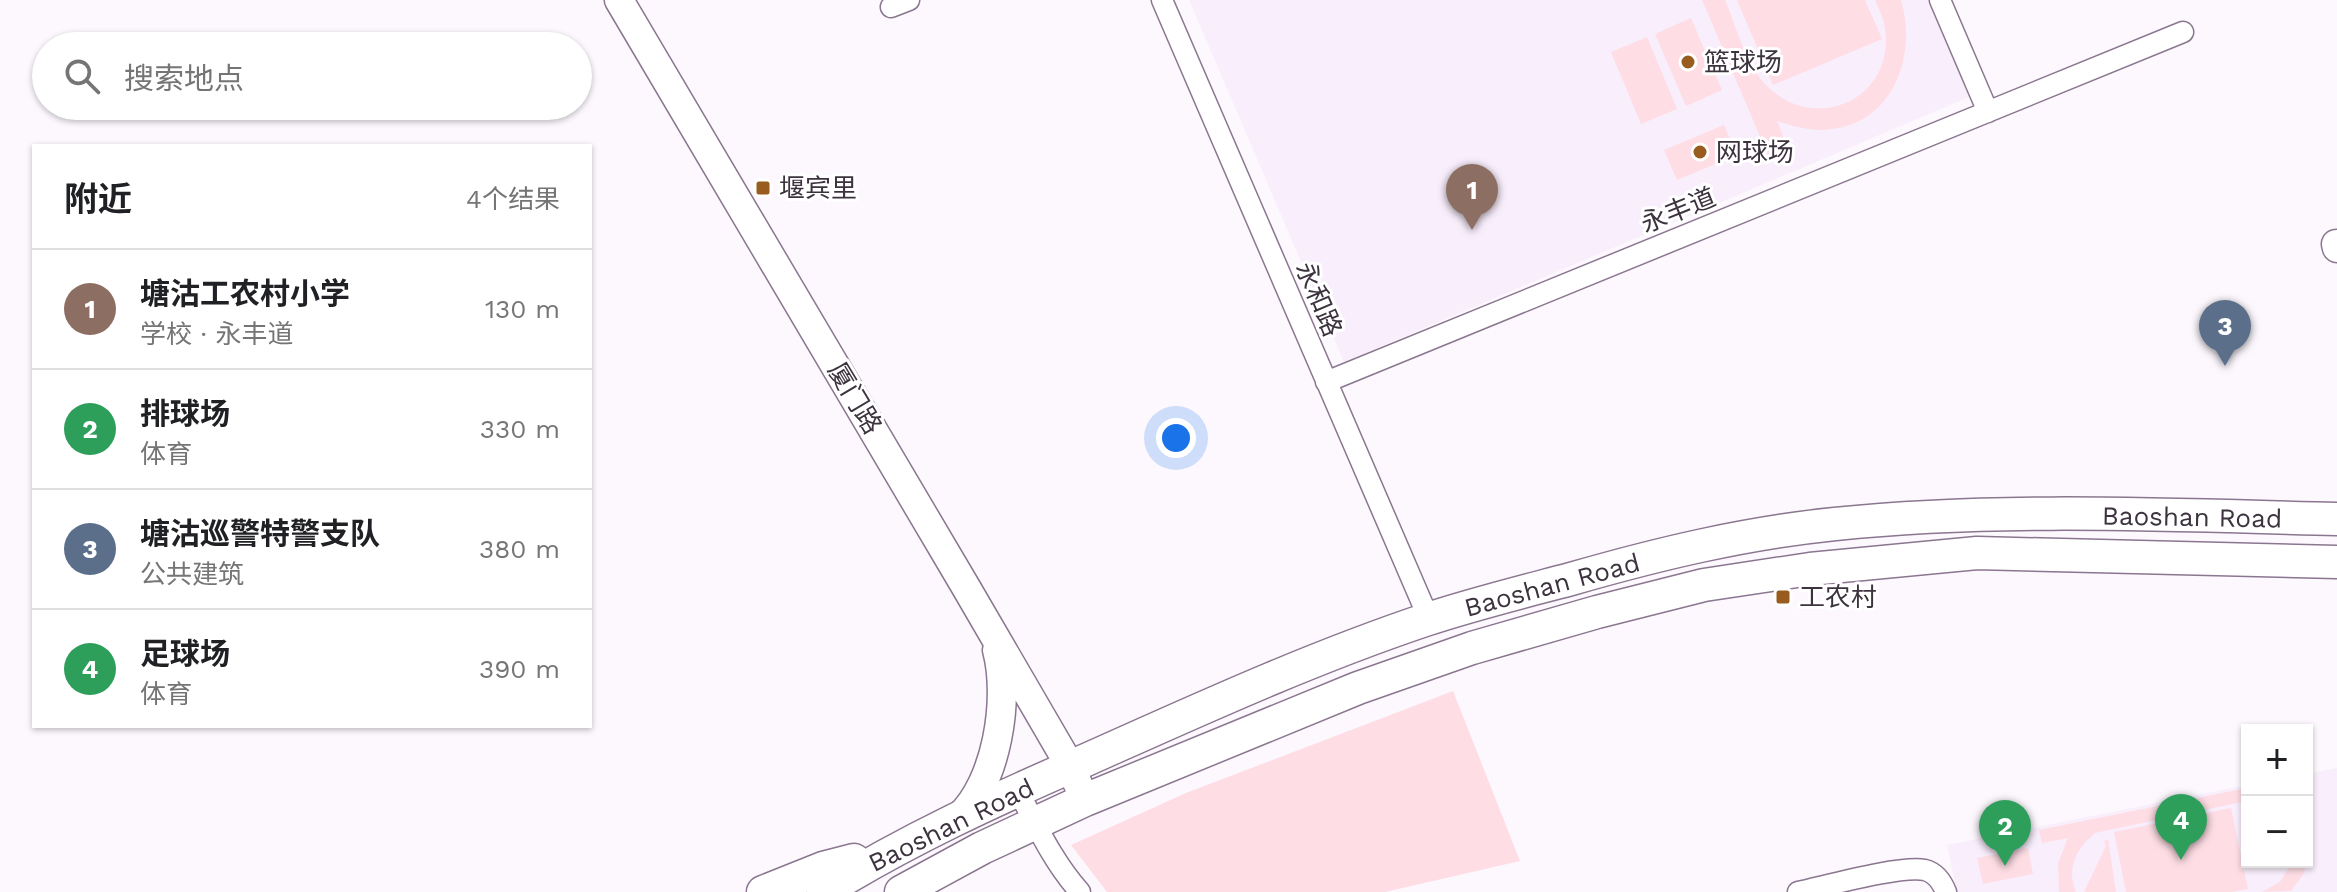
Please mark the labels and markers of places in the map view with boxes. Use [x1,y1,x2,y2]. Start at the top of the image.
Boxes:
place label: 篮球场 [1704,47,1782,77]
marker: 篮球场 [1679,53,1697,71]
place label: 网球场 [1716,137,1794,167]
marker: 网球场 [1691,143,1709,161]
pin: 1 [1446,164,1498,230]
place label: 堰宾里 [779,173,857,203]
marker: 堰宾里 [754,179,772,197]
pin: 3 [2199,300,2251,366]
place label: 工农村 [1799,582,1877,612]
marker: 工农村 [1774,588,1792,606]
pin: 4 [2155,794,2207,860]
pin: 2 [1979,800,2031,866]

